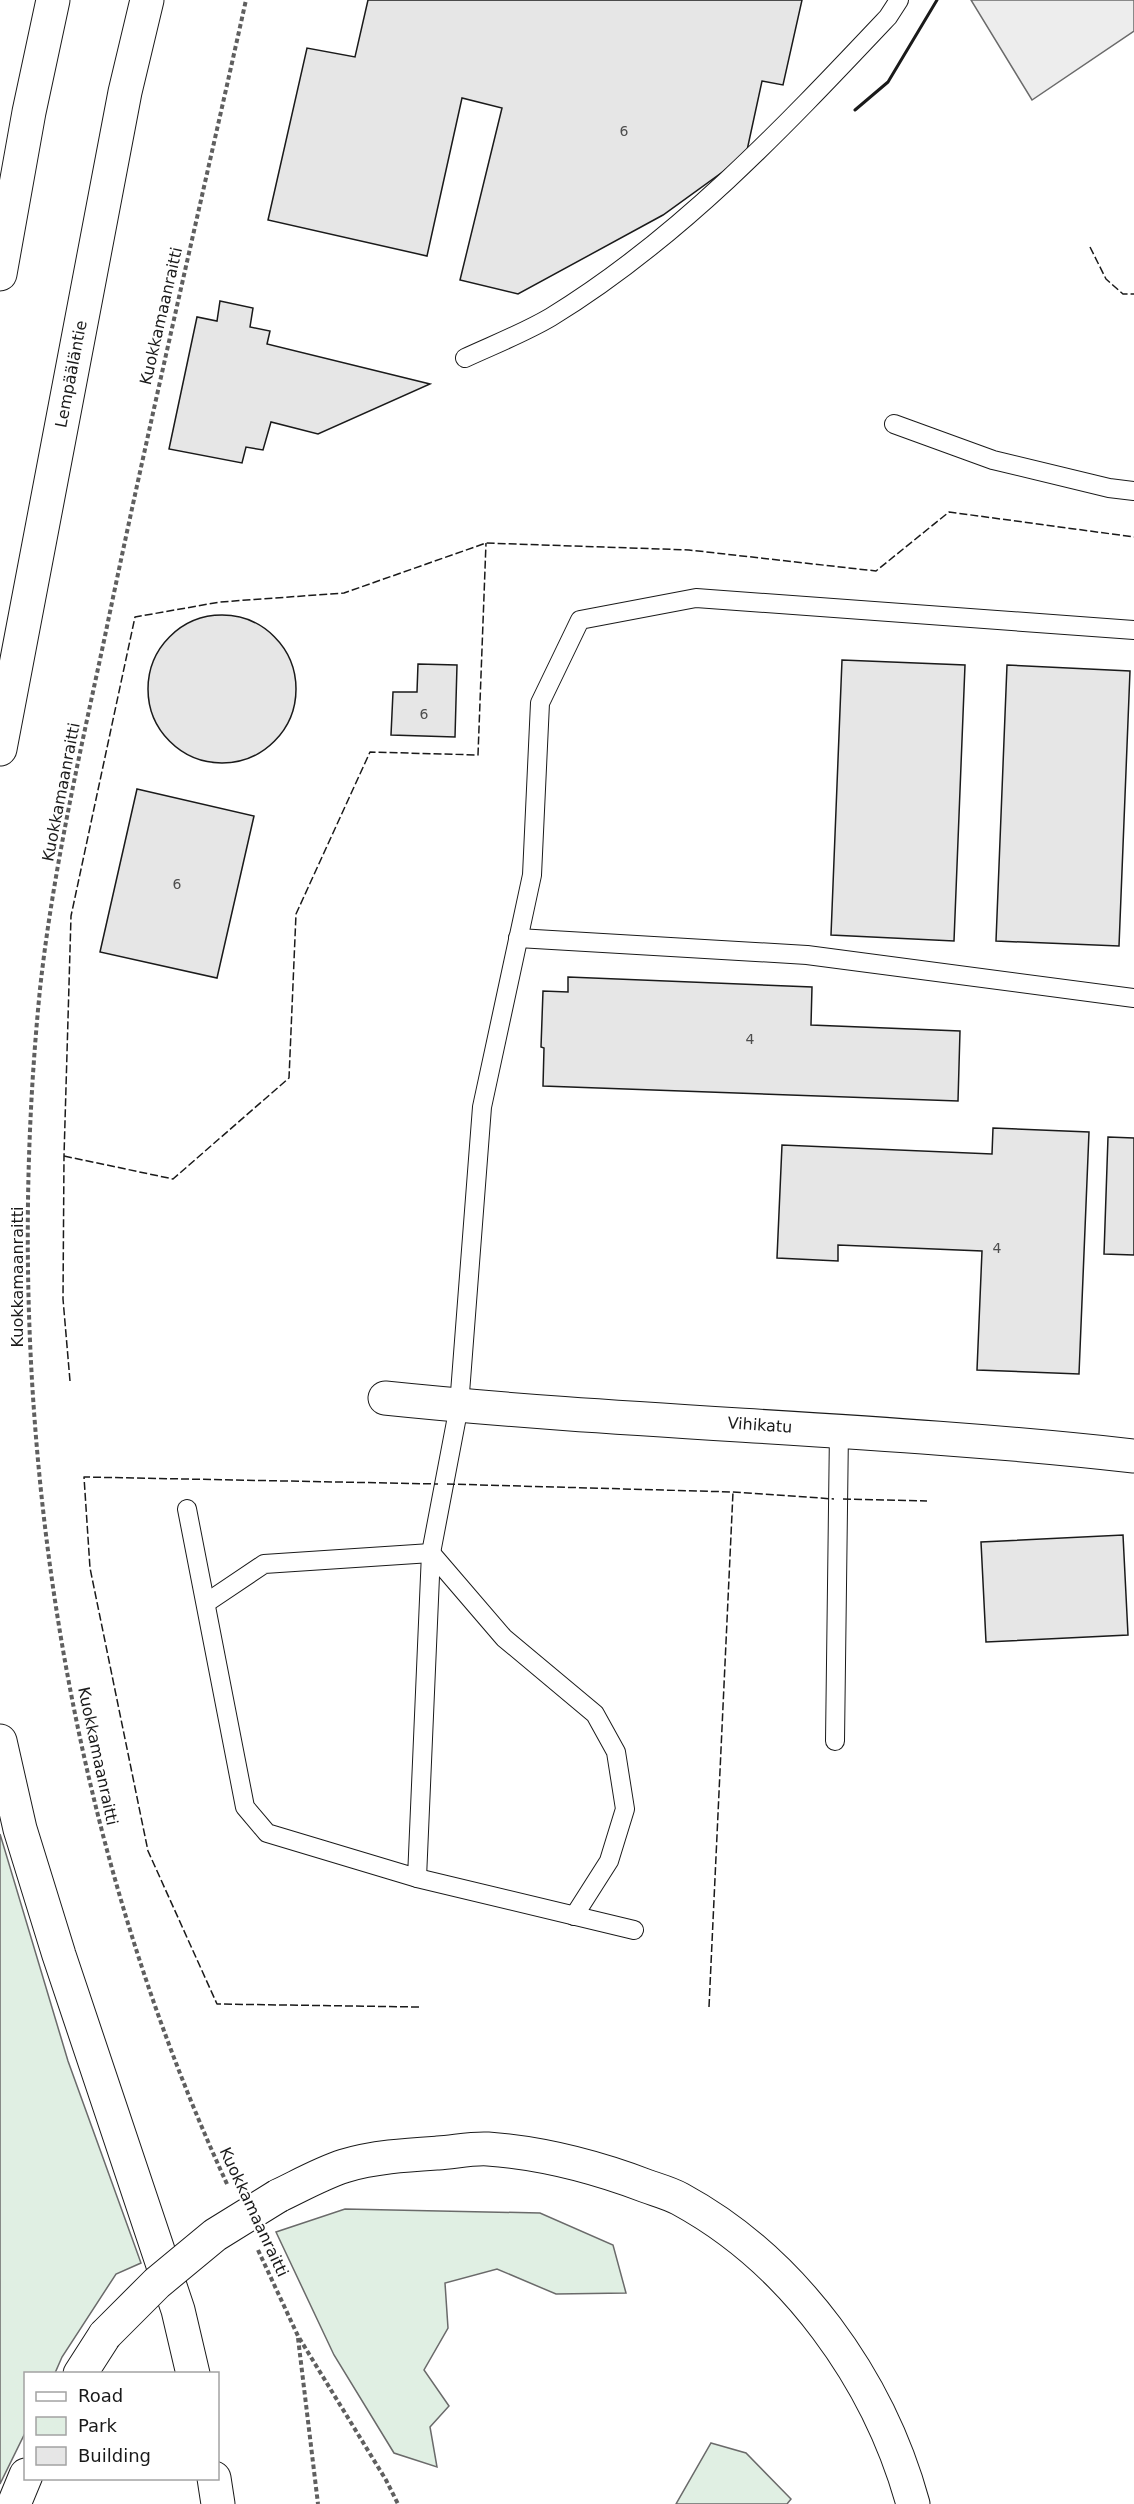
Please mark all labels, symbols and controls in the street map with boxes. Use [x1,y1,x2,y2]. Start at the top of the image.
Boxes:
house number: 6 [620,123,629,139]
street label: Kuokkamaanraitti [136,245,186,387]
street label: Lempääläntie [51,319,91,429]
house number: 6 [420,706,429,722]
street label: Kuokkamaanraitti [38,721,84,863]
house number: 6 [173,876,182,892]
house number: 4 [746,1031,755,1047]
street label: Kuokkamaanraitti [8,1207,27,1347]
house number: 4 [993,1240,1002,1256]
street label: Vihikatu [727,1413,793,1437]
street label: Kuokkamaanraitti [74,1685,122,1827]
street label: Kuokkamaanraitti [216,2144,292,2280]
legend [24,2372,219,2480]
text: Road [78,2385,123,2406]
text: Park [78,2415,117,2436]
text: Building [78,2445,151,2466]

